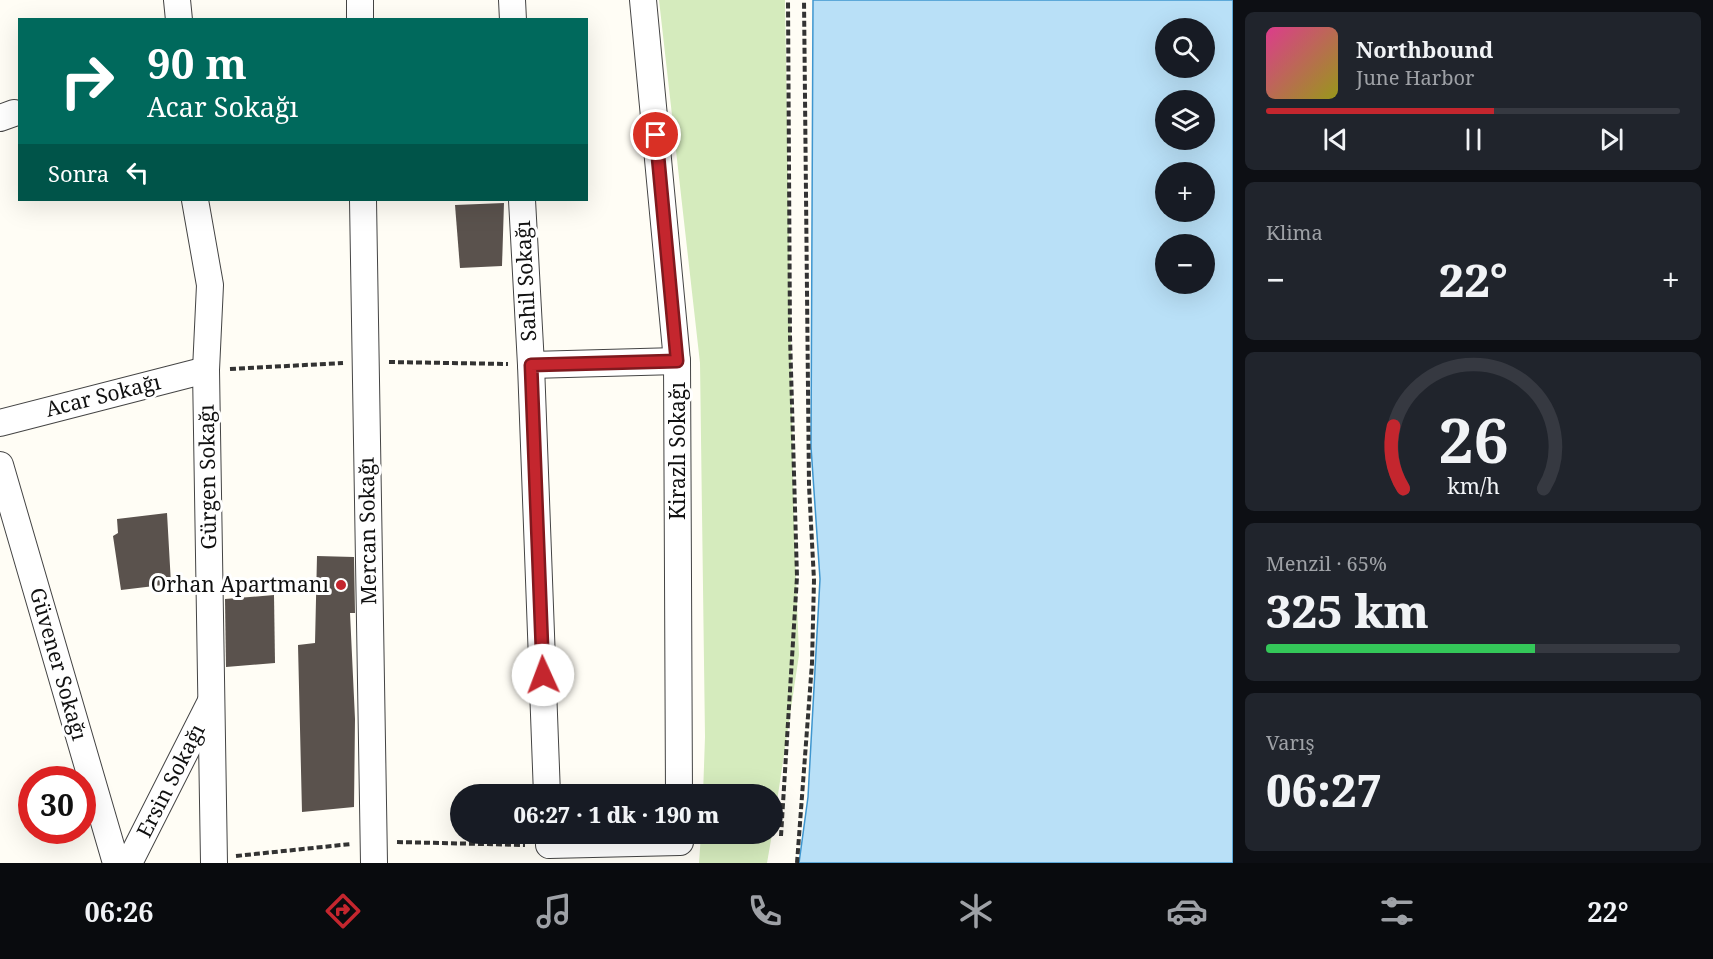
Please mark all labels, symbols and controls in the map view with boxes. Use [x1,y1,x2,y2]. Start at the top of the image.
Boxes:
map controls [1155,18,1215,294]
button: search [1155,18,1215,78]
text: 90 m [147,34,247,91]
text: Northbound [1356,34,1493,64]
icon: right [48,42,126,120]
text: June Harbor [1356,64,1474,91]
text: Acar Sokağı [147,88,298,125]
button: layers [1155,90,1215,150]
pin [630,109,681,160]
icon: arrive [639,118,672,151]
icon: previous [1319,123,1352,156]
icon: pause [1457,123,1490,156]
icon: next [1595,123,1628,156]
icon: left [121,156,154,189]
text: Sonra [48,158,109,188]
button: + [1155,162,1215,222]
text: Klima [1266,219,1323,246]
street label: Sahil Sokağı [508,220,542,342]
button: − [1155,234,1215,294]
text: 22° [1439,249,1508,310]
text: − [1266,257,1285,302]
text: + [1662,257,1680,302]
street label: Acar Sokağı [42,367,163,423]
street label: Kirazlı Sokağı [663,382,691,520]
text: 26 [1438,396,1508,481]
street label: Gürgen Sokağı [192,404,222,550]
street label: Mercan Sokağı [352,457,382,605]
text: km/h [1447,471,1500,500]
text: Menzil · 65% [1266,550,1387,577]
place label: Orhan Apartmanı [151,570,329,598]
marker: Orhan Apartmanı [334,578,348,592]
text: 325 km [1266,580,1429,641]
street label: Güvener Sokağı [24,584,94,744]
position arrow [511,643,575,707]
street label: Ersin Sokağı [130,719,211,842]
text: Varış [1266,729,1314,756]
text: 06:27 [1266,759,1382,820]
speed limit sign: 30 [18,766,96,844]
text: 06:27 · 1 dk · 190 m [514,799,719,829]
icon: directions [322,890,364,932]
icon: music [533,890,575,932]
icon: phone [744,890,786,932]
icon: climate [955,890,997,932]
icon: car [1166,890,1208,932]
icon: filters [1376,890,1418,932]
text: 06:26 [84,893,154,930]
text: 22° [1587,893,1629,930]

